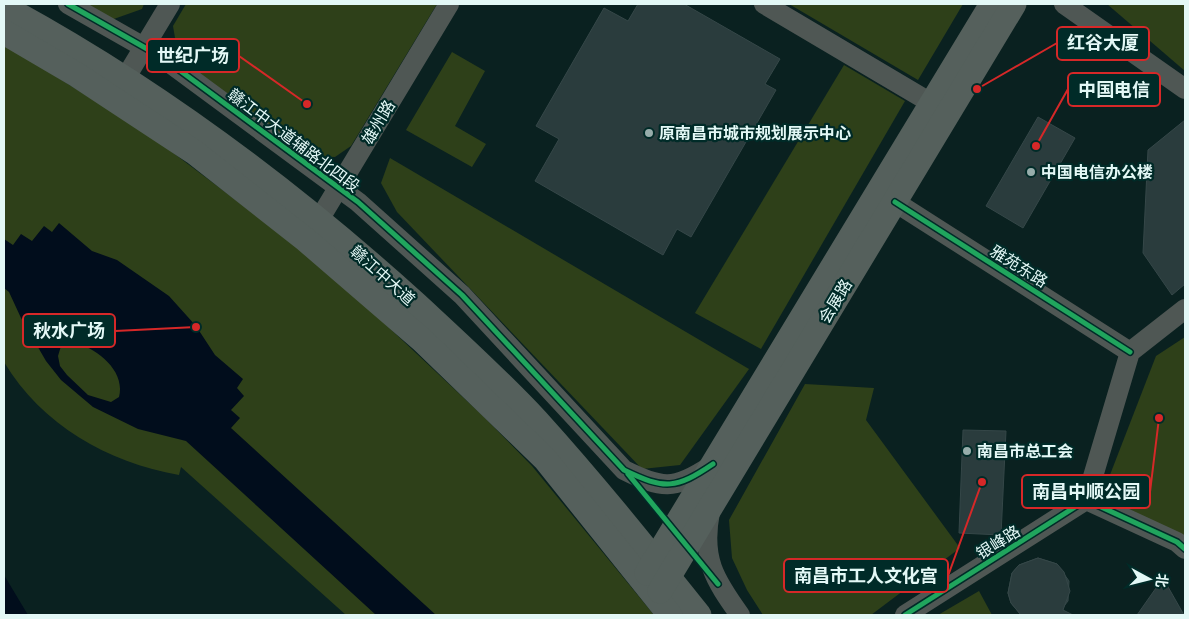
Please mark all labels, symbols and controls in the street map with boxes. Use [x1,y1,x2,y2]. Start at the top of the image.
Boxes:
callout: 红谷大厦 [1057,27,1149,60]
text: 红谷大厦 [1067,30,1139,54]
callout: 世纪广场 [147,39,239,72]
text: 世纪广场 [157,43,229,67]
callout: 中国电信 [1068,73,1160,106]
text: 中国电信 [1078,77,1150,101]
street label: 赣江中大道辅路北四段 [223,83,365,197]
street label: 雄州路 [356,96,400,148]
place label: 原南昌市城市规划展示中心 [659,122,851,144]
marker: 原南昌市城市规划展示中心 [643,127,655,139]
place label: 中国电信办公楼 [1041,161,1153,183]
marker: 中国电信办公楼 [1025,166,1037,178]
street label: 赣江中大道 [346,240,420,310]
street label: 雅苑东路 [986,240,1052,292]
street label: 会展路 [813,275,857,327]
callout: 秋水广场 [23,314,115,347]
text: 秋水广场 [33,318,105,342]
place label: 南昌市总工会 [977,440,1073,462]
marker: 南昌市总工会 [961,445,973,457]
callout: 南昌中顺公园 [1022,475,1150,508]
text: 南昌中顺公园 [1032,479,1140,503]
street label: 银峰路 [972,520,1024,564]
north arrow [1124,554,1174,604]
callout: 南昌市工人文化宫 [784,559,948,592]
text: 南昌市工人文化宫 [794,563,938,587]
text: 北 [1152,573,1173,589]

